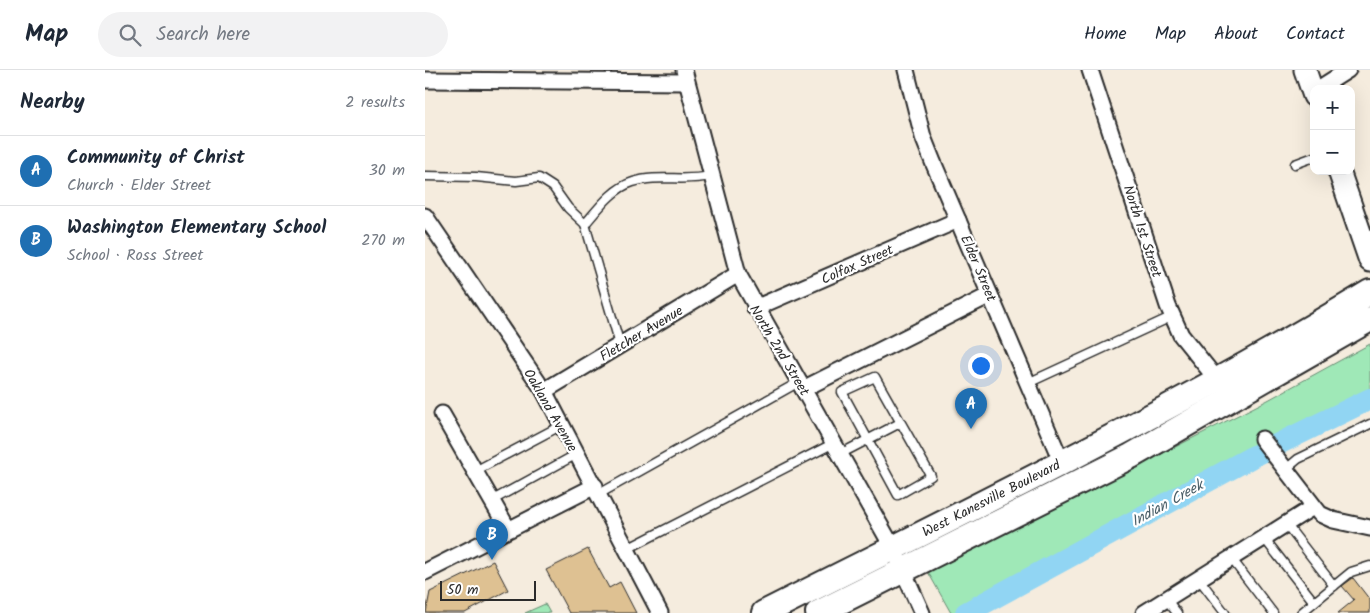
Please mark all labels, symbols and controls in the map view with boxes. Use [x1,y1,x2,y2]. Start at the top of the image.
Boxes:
search box [98,12,448,57]
text: Map [25,15,68,54]
text: Search here [156,20,250,50]
text: Home [1084,20,1127,49]
text: Map [1155,20,1186,49]
text: About [1214,20,1258,49]
text: Contact [1286,20,1345,49]
icon: search [116,21,144,49]
map controls [1310,85,1355,175]
button: + [1310,85,1355,130]
text: Nearby [20,86,85,119]
text: 2 results [345,90,405,115]
button: − [1310,130,1355,175]
text: Community of Christ [67,143,245,173]
text: A [31,158,41,183]
text: 30 m [369,158,405,183]
text: Church · Elder Street [67,173,211,198]
street label: North 1st Street [1117,182,1168,281]
text: Washington Elementary School [67,213,326,243]
text: B [31,228,41,253]
text: 270 m [361,228,405,253]
street label: Elder Street [954,232,1002,306]
street label: Colfax Street [818,239,898,291]
text: School · Ross Street [67,243,203,268]
street label: Fletcher Avenue [596,300,688,367]
street label: North 2nd Street [743,301,815,401]
your location [968,353,994,379]
street label: Oakland Avenue [517,365,583,457]
pin: A [955,388,987,429]
street label: West Kanesville Boulevard [918,454,1065,543]
water label: Indian Creek [1127,473,1210,534]
pin: B [476,519,508,560]
scale bar [440,578,536,601]
text: 50 m [447,579,478,601]

